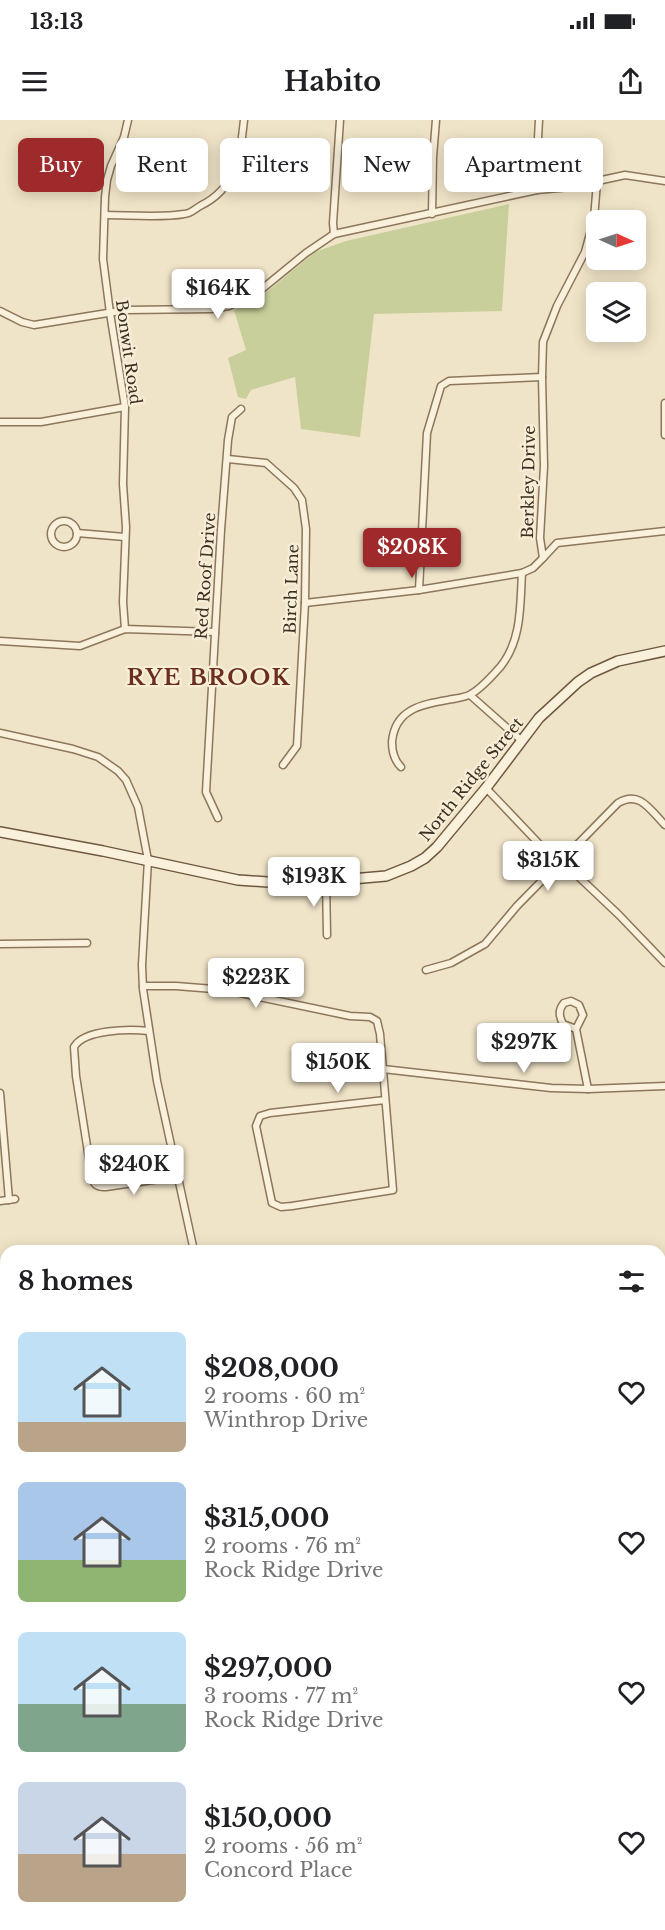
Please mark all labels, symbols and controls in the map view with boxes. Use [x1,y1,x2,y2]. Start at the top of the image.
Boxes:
text: 13:13 [30,8,83,35]
icon: menu [18,65,51,98]
text: Habito [284,65,381,98]
icon: share [614,65,647,98]
chip: Buy [18,138,104,192]
chip: Rent [116,138,208,192]
chip: Filters [220,138,330,192]
chip: New [342,138,432,192]
chip: Apartment [444,138,603,192]
north arrow [586,210,646,270]
map controls [586,210,646,342]
pin: $164K [176,269,260,320]
text: $164K [186,276,250,300]
button: layers [586,282,646,342]
street label: Bonwit Road [112,298,146,406]
street label: Berkley Drive [517,425,539,539]
street label: Red Roof Drive [191,512,219,640]
pin: $208K [370,528,454,579]
text: $208K [377,535,447,559]
street label: Birch Lane [279,544,303,634]
district label: RYE BROOK [127,664,291,691]
street label: North Ridge Street [415,713,527,845]
pin: $315K [506,841,590,892]
text: $315K [517,848,579,872]
pin: $193K [272,857,356,908]
text: $193K [282,864,346,888]
pin: $223K [214,958,298,1009]
text: $223K [222,965,290,989]
pin: $297K [482,1023,566,1074]
text: $297K [491,1030,557,1054]
pin: $150K [296,1043,380,1094]
text: $150K [305,1050,371,1074]
pin: $240K [92,1145,176,1196]
text: $240K [99,1152,169,1176]
text: 8 homes [18,1265,133,1297]
icon: filters [615,1265,648,1298]
text: $208,000 [204,1352,339,1384]
icon: home [66,1356,138,1428]
icon: heart [615,1376,648,1409]
text: 2 rooms · 60 m² [204,1384,365,1408]
text: Winthrop Drive [204,1408,368,1432]
text: $315,000 [204,1502,329,1534]
icon: home [66,1506,138,1578]
icon: heart [615,1526,648,1559]
text: 2 rooms · 76 m² [204,1534,361,1558]
text: Rock Ridge Drive [204,1558,383,1582]
text: $297,000 [204,1652,332,1684]
icon: home [66,1656,138,1728]
icon: heart [615,1676,648,1709]
text: 3 rooms · 77 m² [204,1684,358,1708]
text: Rock Ridge Drive [204,1708,383,1732]
text: $150,000 [204,1802,332,1834]
icon: home [66,1806,138,1878]
icon: heart [615,1826,648,1859]
text: 2 rooms · 56 m² [204,1834,362,1858]
text: Concord Place [204,1858,353,1882]

